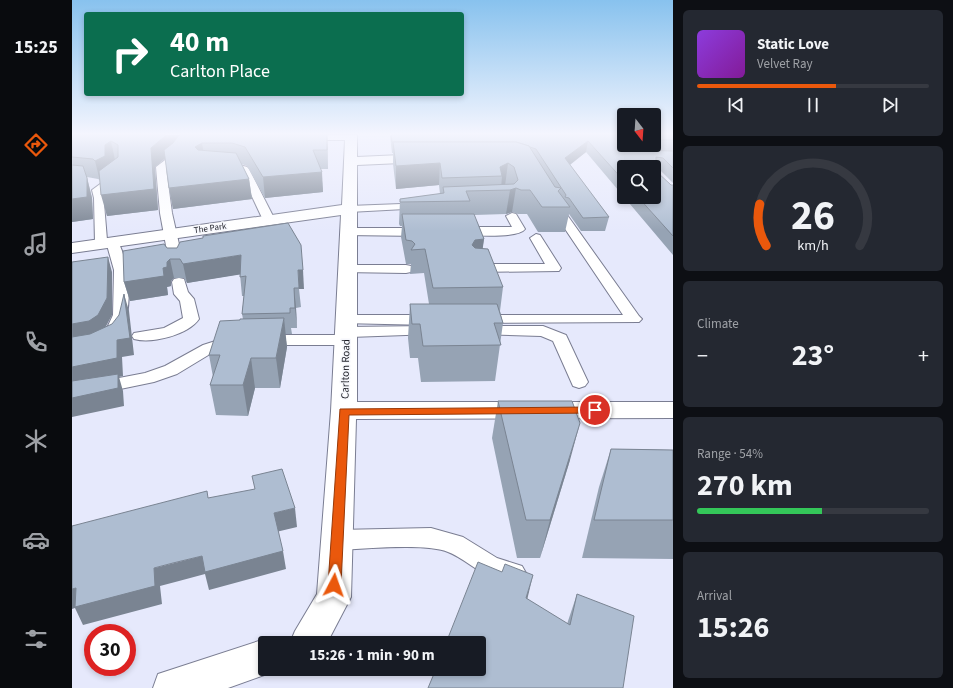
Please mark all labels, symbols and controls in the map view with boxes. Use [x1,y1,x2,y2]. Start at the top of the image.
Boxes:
text: 40 m [170,22,229,62]
icon: right [104,28,156,80]
text: Static Love [757,34,829,55]
text: 15:25 [14,35,58,60]
text: Velvet Ray [757,55,813,73]
text: Carlton Place [170,59,270,84]
icon: previous [725,94,747,116]
icon: pause [802,94,824,116]
icon: next [879,94,901,116]
north arrow [617,108,661,152]
map controls [617,108,661,204]
icon: directions [22,131,50,159]
button: search [617,160,661,204]
text: 26 [791,186,835,246]
street label: The Park [193,220,228,237]
icon: music [22,230,50,258]
text: km/h [797,235,829,256]
text: Climate [697,315,739,333]
icon: phone [22,328,50,356]
text: 23° [792,334,834,377]
street label: Carlton Road [337,339,354,399]
text: − [697,340,708,372]
text: + [918,340,929,372]
pin [578,393,612,427]
icon: arrive [584,399,606,421]
icon: climate [22,427,50,455]
text: Range · 54% [697,445,763,463]
text: 270 km [697,464,793,507]
icon: car [22,526,50,554]
position arrow [313,564,355,606]
text: Arrival [697,587,732,605]
text: 15:26 [697,606,769,649]
speed limit sign: 30 [84,624,136,676]
icon: filters [22,625,50,653]
text: 15:26 · 1 min · 90 m [309,645,435,666]

